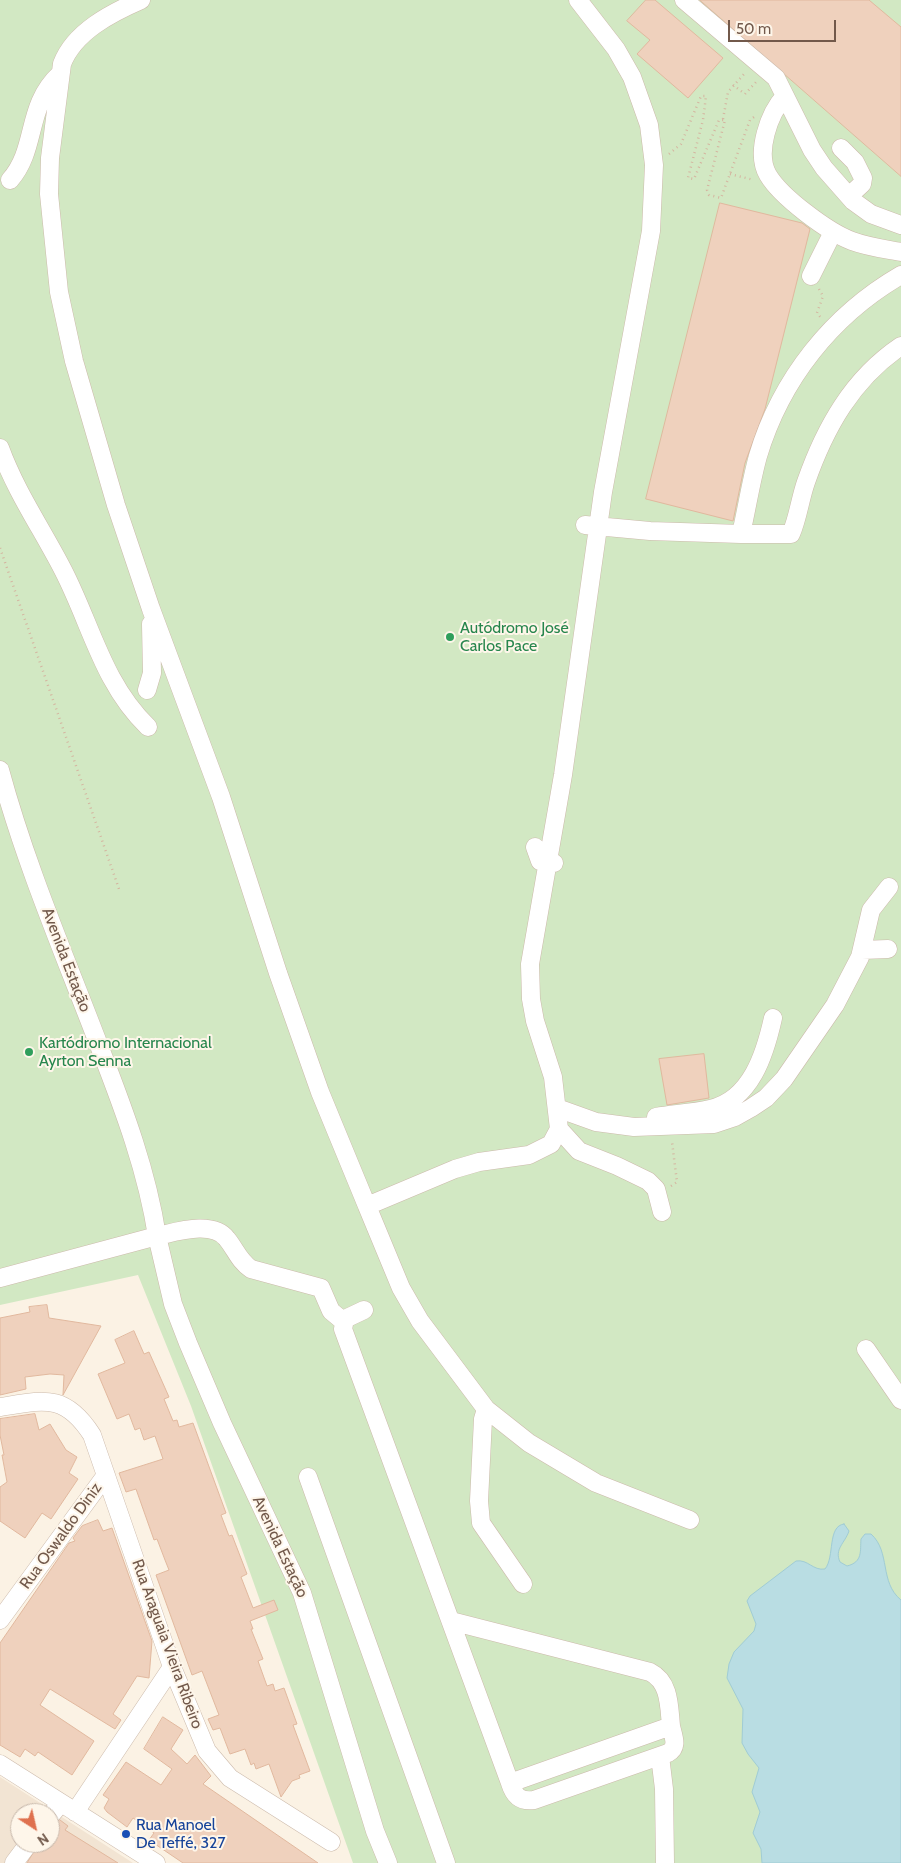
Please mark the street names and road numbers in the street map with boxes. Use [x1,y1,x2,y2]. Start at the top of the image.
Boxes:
street label: Avenida Estação [37,905,95,1015]
street label: Rua Oswaldo Diniz [16,1479,106,1593]
street label: Avenida Estação [248,1493,312,1601]
street label: Rua Araguaia Vieira Ribeiro [127,1557,207,1731]

